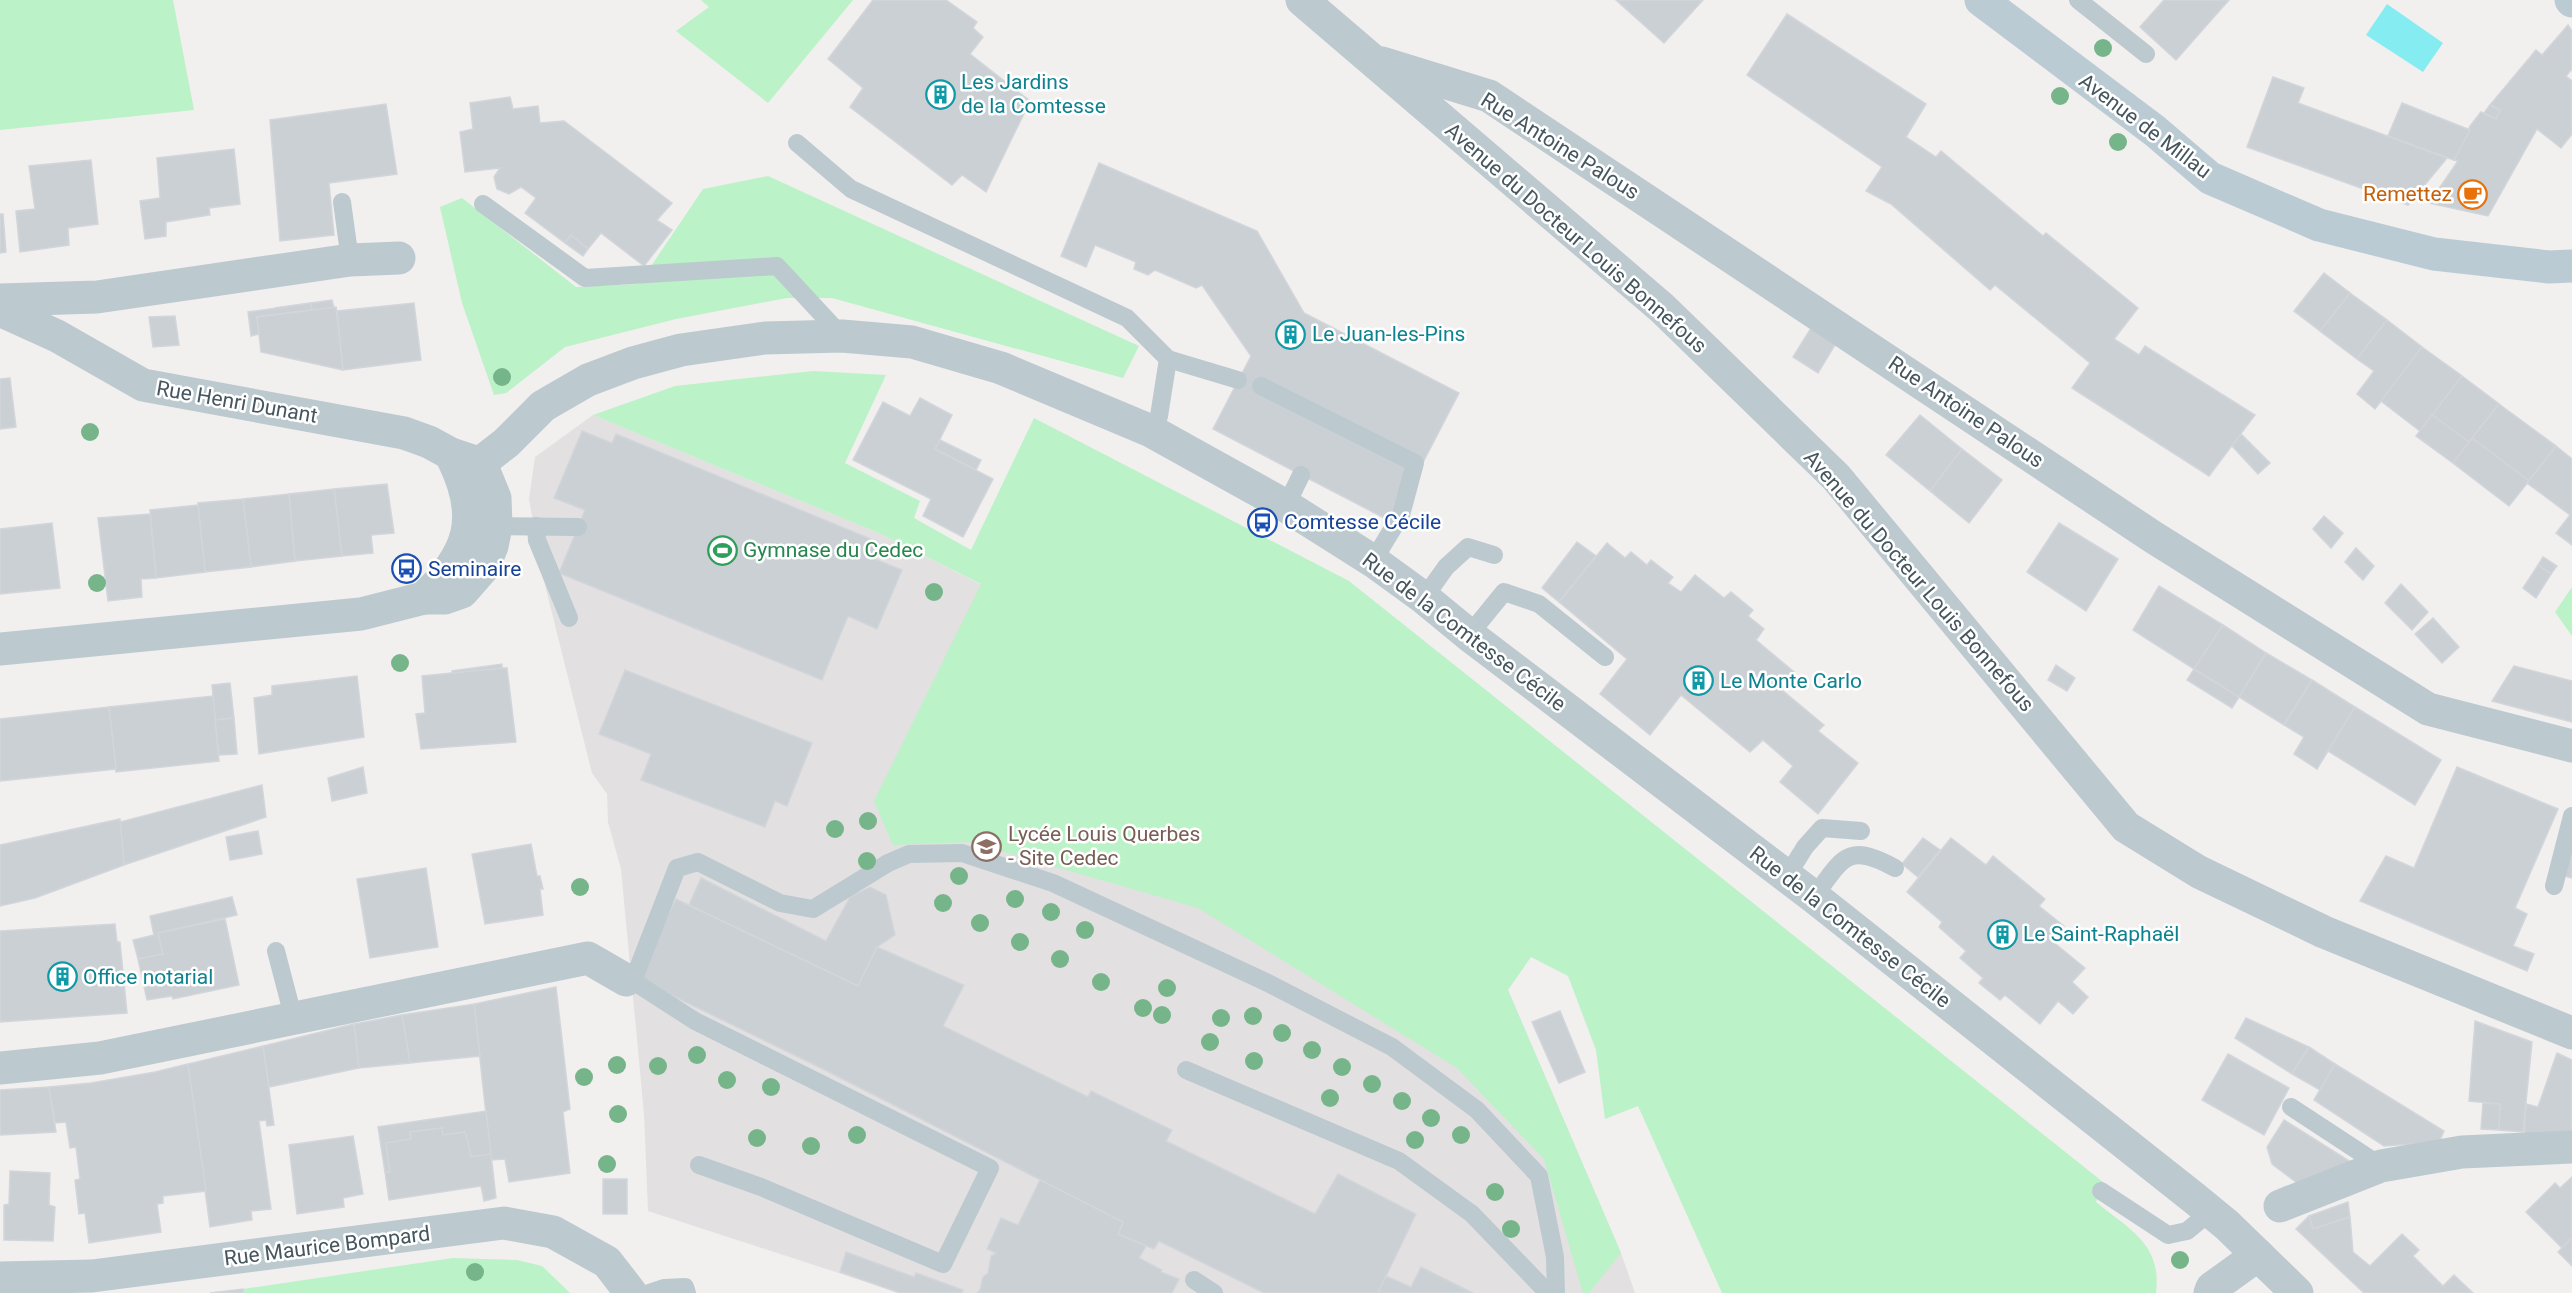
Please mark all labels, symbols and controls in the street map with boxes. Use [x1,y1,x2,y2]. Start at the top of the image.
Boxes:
street label: Avenue de Millau [2074,69,2216,183]
place label: Les Jardins de la Comtesse [961,70,1106,118]
building icon: Les Jardins de la Comtesse [924,78,956,110]
street label: Rue Antoine Palous [1477,88,1643,204]
street label: Avenue du Docteur Louis Bonnefous [1440,118,1712,358]
cafe icon: Remettez [2457,178,2489,210]
place label: Remettez [2363,182,2452,206]
building icon: Le Juan-les-Pins [1275,318,1307,350]
place label: Le Juan-les-Pins [1312,322,1465,346]
street label: Rue Antoine Palous [1884,351,2048,473]
street label: Rue Henri Dunant [155,376,319,428]
street label: Avenue du Docteur Louis Bonnefous [1799,445,2039,717]
bus stop icon: Comtesse Cécile [1247,506,1279,538]
place label: Comtesse Cécile [1284,510,1441,534]
sports icon: Gymnase du Cedec [706,534,738,566]
place label: Gymnase du Cedec [743,538,923,562]
street label: Rue de la Comtesse Cécile [1358,548,1570,716]
bus stop icon: Seminaire [391,553,423,585]
place label: Seminaire [428,557,521,581]
building icon: Le Monte Carlo [1683,665,1715,697]
place label: Le Monte Carlo [1720,669,1862,693]
place label: Lycée Louis Querbes - Site Cedec [1008,822,1200,870]
school or university icon: Lycée Louis Querbes - Site Cedec [971,830,1003,862]
street label: Rue de la Comtesse Cécile [1745,841,1955,1013]
building icon: Le Saint-Raphaël [1986,918,2018,950]
place label: Le Saint-Raphaël [2023,922,2179,946]
building icon: Office notarial [46,961,78,993]
place label: Office notarial [83,965,213,989]
street label: Rue Maurice Bompard [223,1221,431,1271]

